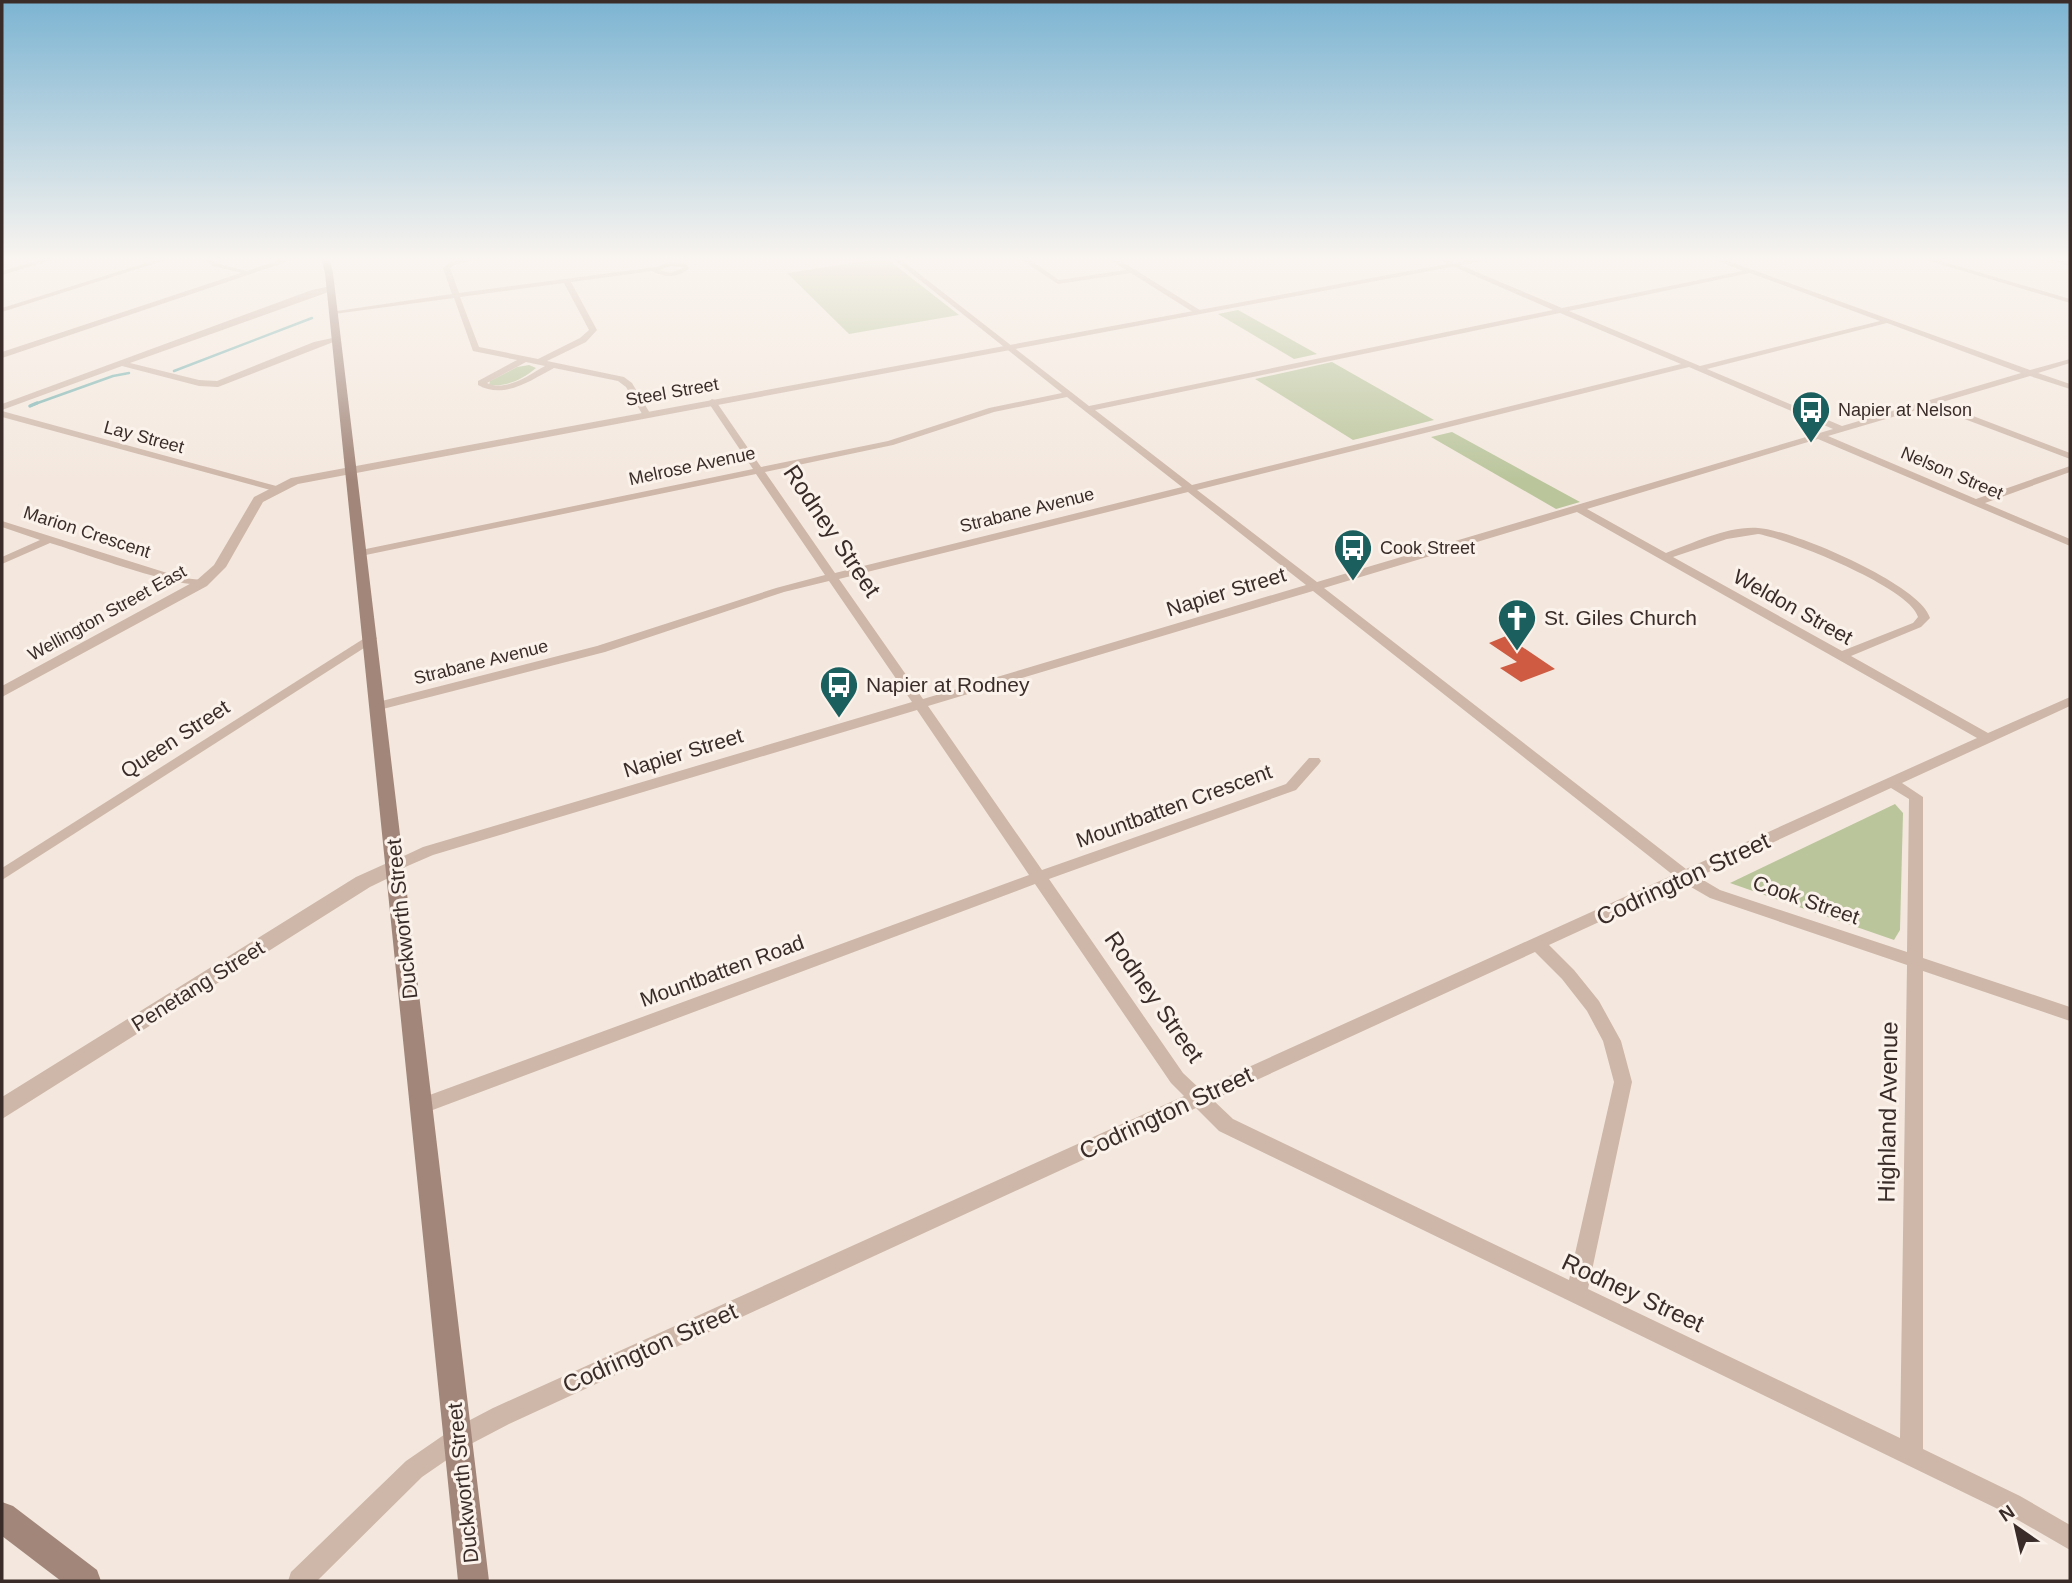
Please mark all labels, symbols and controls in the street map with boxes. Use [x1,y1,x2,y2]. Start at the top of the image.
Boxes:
street label: Steel Street [624,374,720,410]
bus stop icon: Napier at Nelson [1790,389,1832,444]
place label: Napier at Nelson [1838,400,1972,420]
street label: Lay Street [102,417,186,457]
street label: Nelson Street [1898,442,2006,504]
street label: Melrose Avenue [627,443,757,489]
street label: Rodney Street [778,460,887,602]
street label: Strabane Avenue [958,484,1096,536]
street label: Marion Crescent [21,502,153,562]
bus stop icon: Cook Street [1332,527,1374,582]
place label: Cook Street [1380,538,1475,558]
street label: Wellington Street East [24,561,190,665]
street label: Napier Street [1163,562,1289,621]
street label: Weldon Street [1730,564,1857,649]
church icon: St. Giles Church [1496,597,1538,652]
place label: St. Giles Church [1544,606,1697,629]
street label: Strabane Avenue [412,636,550,688]
bus stop icon: Napier at Rodney [818,664,860,719]
place label: Napier at Rodney [866,673,1030,696]
street label: Queen Street [116,695,234,782]
street label: Napier Street [620,723,746,782]
street label: Mountbatten Crescent [1073,759,1275,852]
street label: Codrington Street [1592,826,1774,931]
street label: Duckworth Street [382,838,421,1000]
street label: Cook Street [1750,871,1862,929]
street label: Rodney Street [1099,926,1210,1068]
street label: Mountbatten Road [637,930,807,1011]
street label: Penetang Street [127,936,268,1036]
street label: Highland Avenue [1872,1021,1903,1203]
street label: Codrington Street [1075,1060,1257,1165]
street label: Rodney Street [1558,1248,1709,1337]
street label: Codrington Street [558,1297,742,1398]
street label: Duckworth Street [443,1402,482,1564]
north arrow [1981,1492,2051,1562]
text: N [1995,1501,2018,1526]

